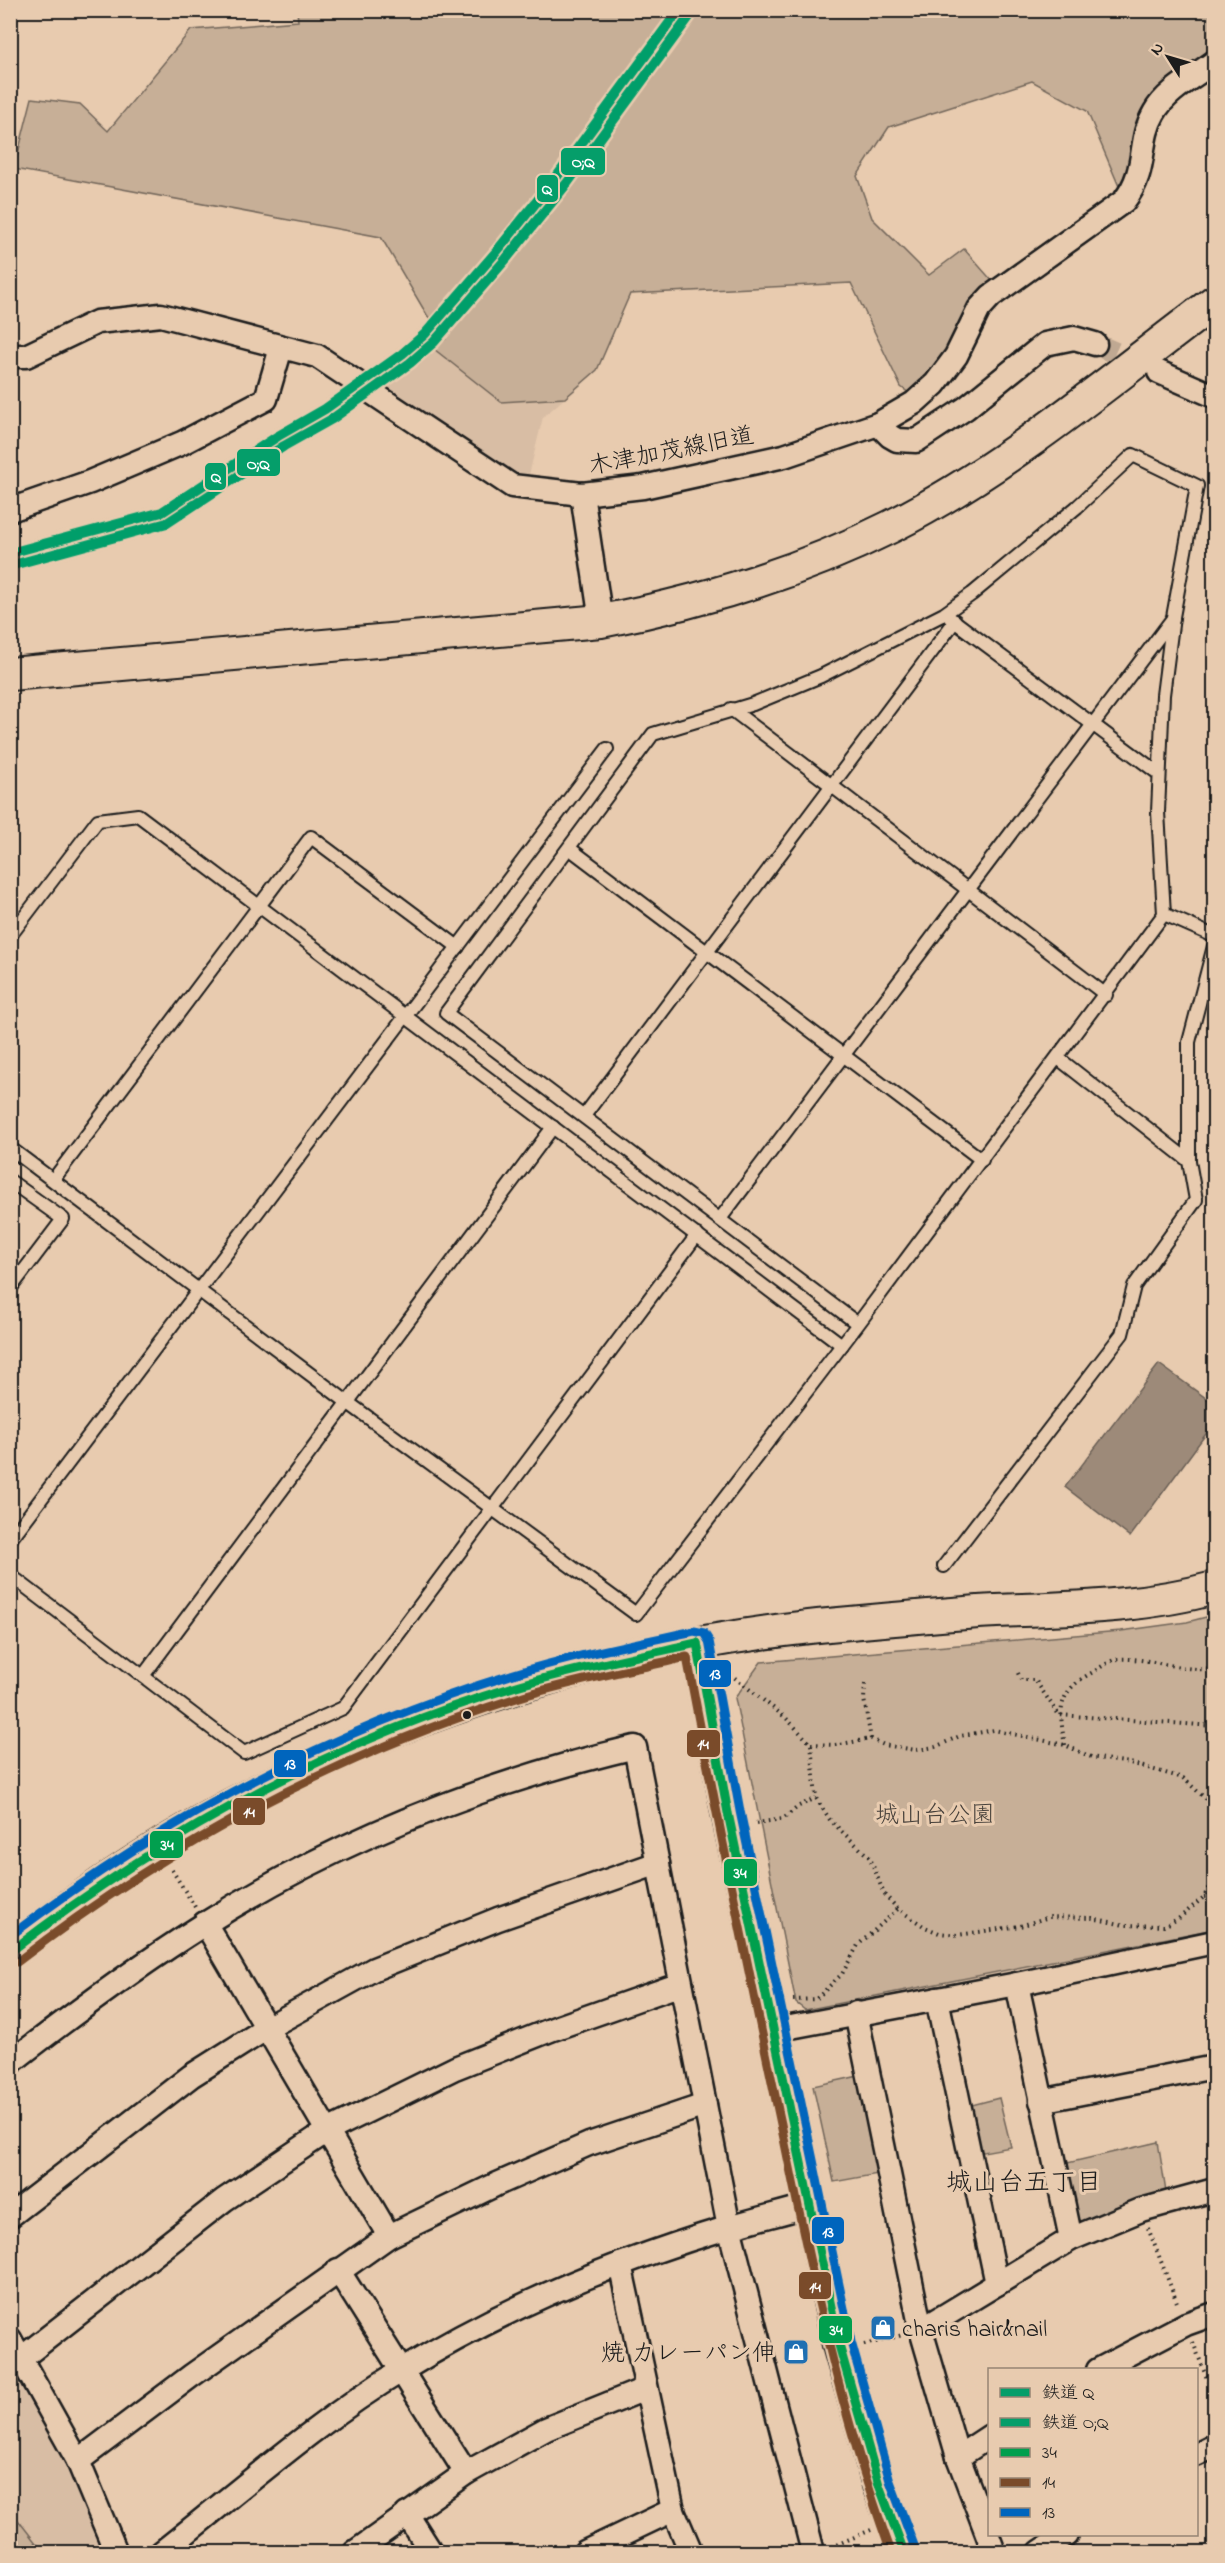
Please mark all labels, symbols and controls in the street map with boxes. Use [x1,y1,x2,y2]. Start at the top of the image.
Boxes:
north arrow [1138,27,1198,87]
text: N [1145,37,1171,61]
line badge: O;Q [560,147,606,176]
text: O;Q [572,151,595,175]
line badge: Q [536,174,559,203]
text: Q [542,178,553,202]
street label: 木津加茂線旧道 [586,419,757,486]
line badge: O;Q [236,448,281,477]
text: O;Q [247,453,270,477]
line badge: Q [204,462,227,491]
text: Q [211,466,222,490]
line badge: 13 [698,1659,732,1688]
text: 13 [709,1663,721,1687]
unlabelled marker [461,1709,473,1721]
line badge: 14 [686,1729,721,1758]
text: 14 [697,1733,709,1757]
line badge: 13 [273,1749,307,1778]
text: 13 [284,1753,296,1777]
line badge: 14 [232,1797,266,1826]
park label: 城山台公園 [875,1799,995,1834]
text: 14 [243,1801,255,1825]
line badge: 34 [149,1830,184,1859]
text: 34 [159,1834,174,1858]
line badge: 34 [723,1858,758,1887]
text: 34 [732,1862,747,1886]
district label: 城山台五丁目 [946,2165,1102,2203]
line badge: 13 [811,2216,845,2245]
text: 13 [822,2221,834,2245]
line badge: 14 [798,2271,832,2300]
text: 14 [809,2276,821,2300]
shop icon: charis hair&nail [868,2313,898,2343]
place label: charis hair&nail [902,2313,1047,2348]
line badge: 34 [818,2315,853,2344]
text: 34 [828,2319,843,2343]
place label: 焼 カレーパン伸 [601,2337,776,2372]
shop icon: 焼 カレーパン伸 [781,2337,811,2367]
legend [988,2368,1198,2536]
text: 鉄道 Q [1042,2381,1094,2407]
text: 鉄道 O;Q [1042,2411,1109,2437]
text: 34 [1042,2441,1057,2467]
text: 14 [1042,2471,1056,2497]
text: 13 [1042,2501,1055,2527]

